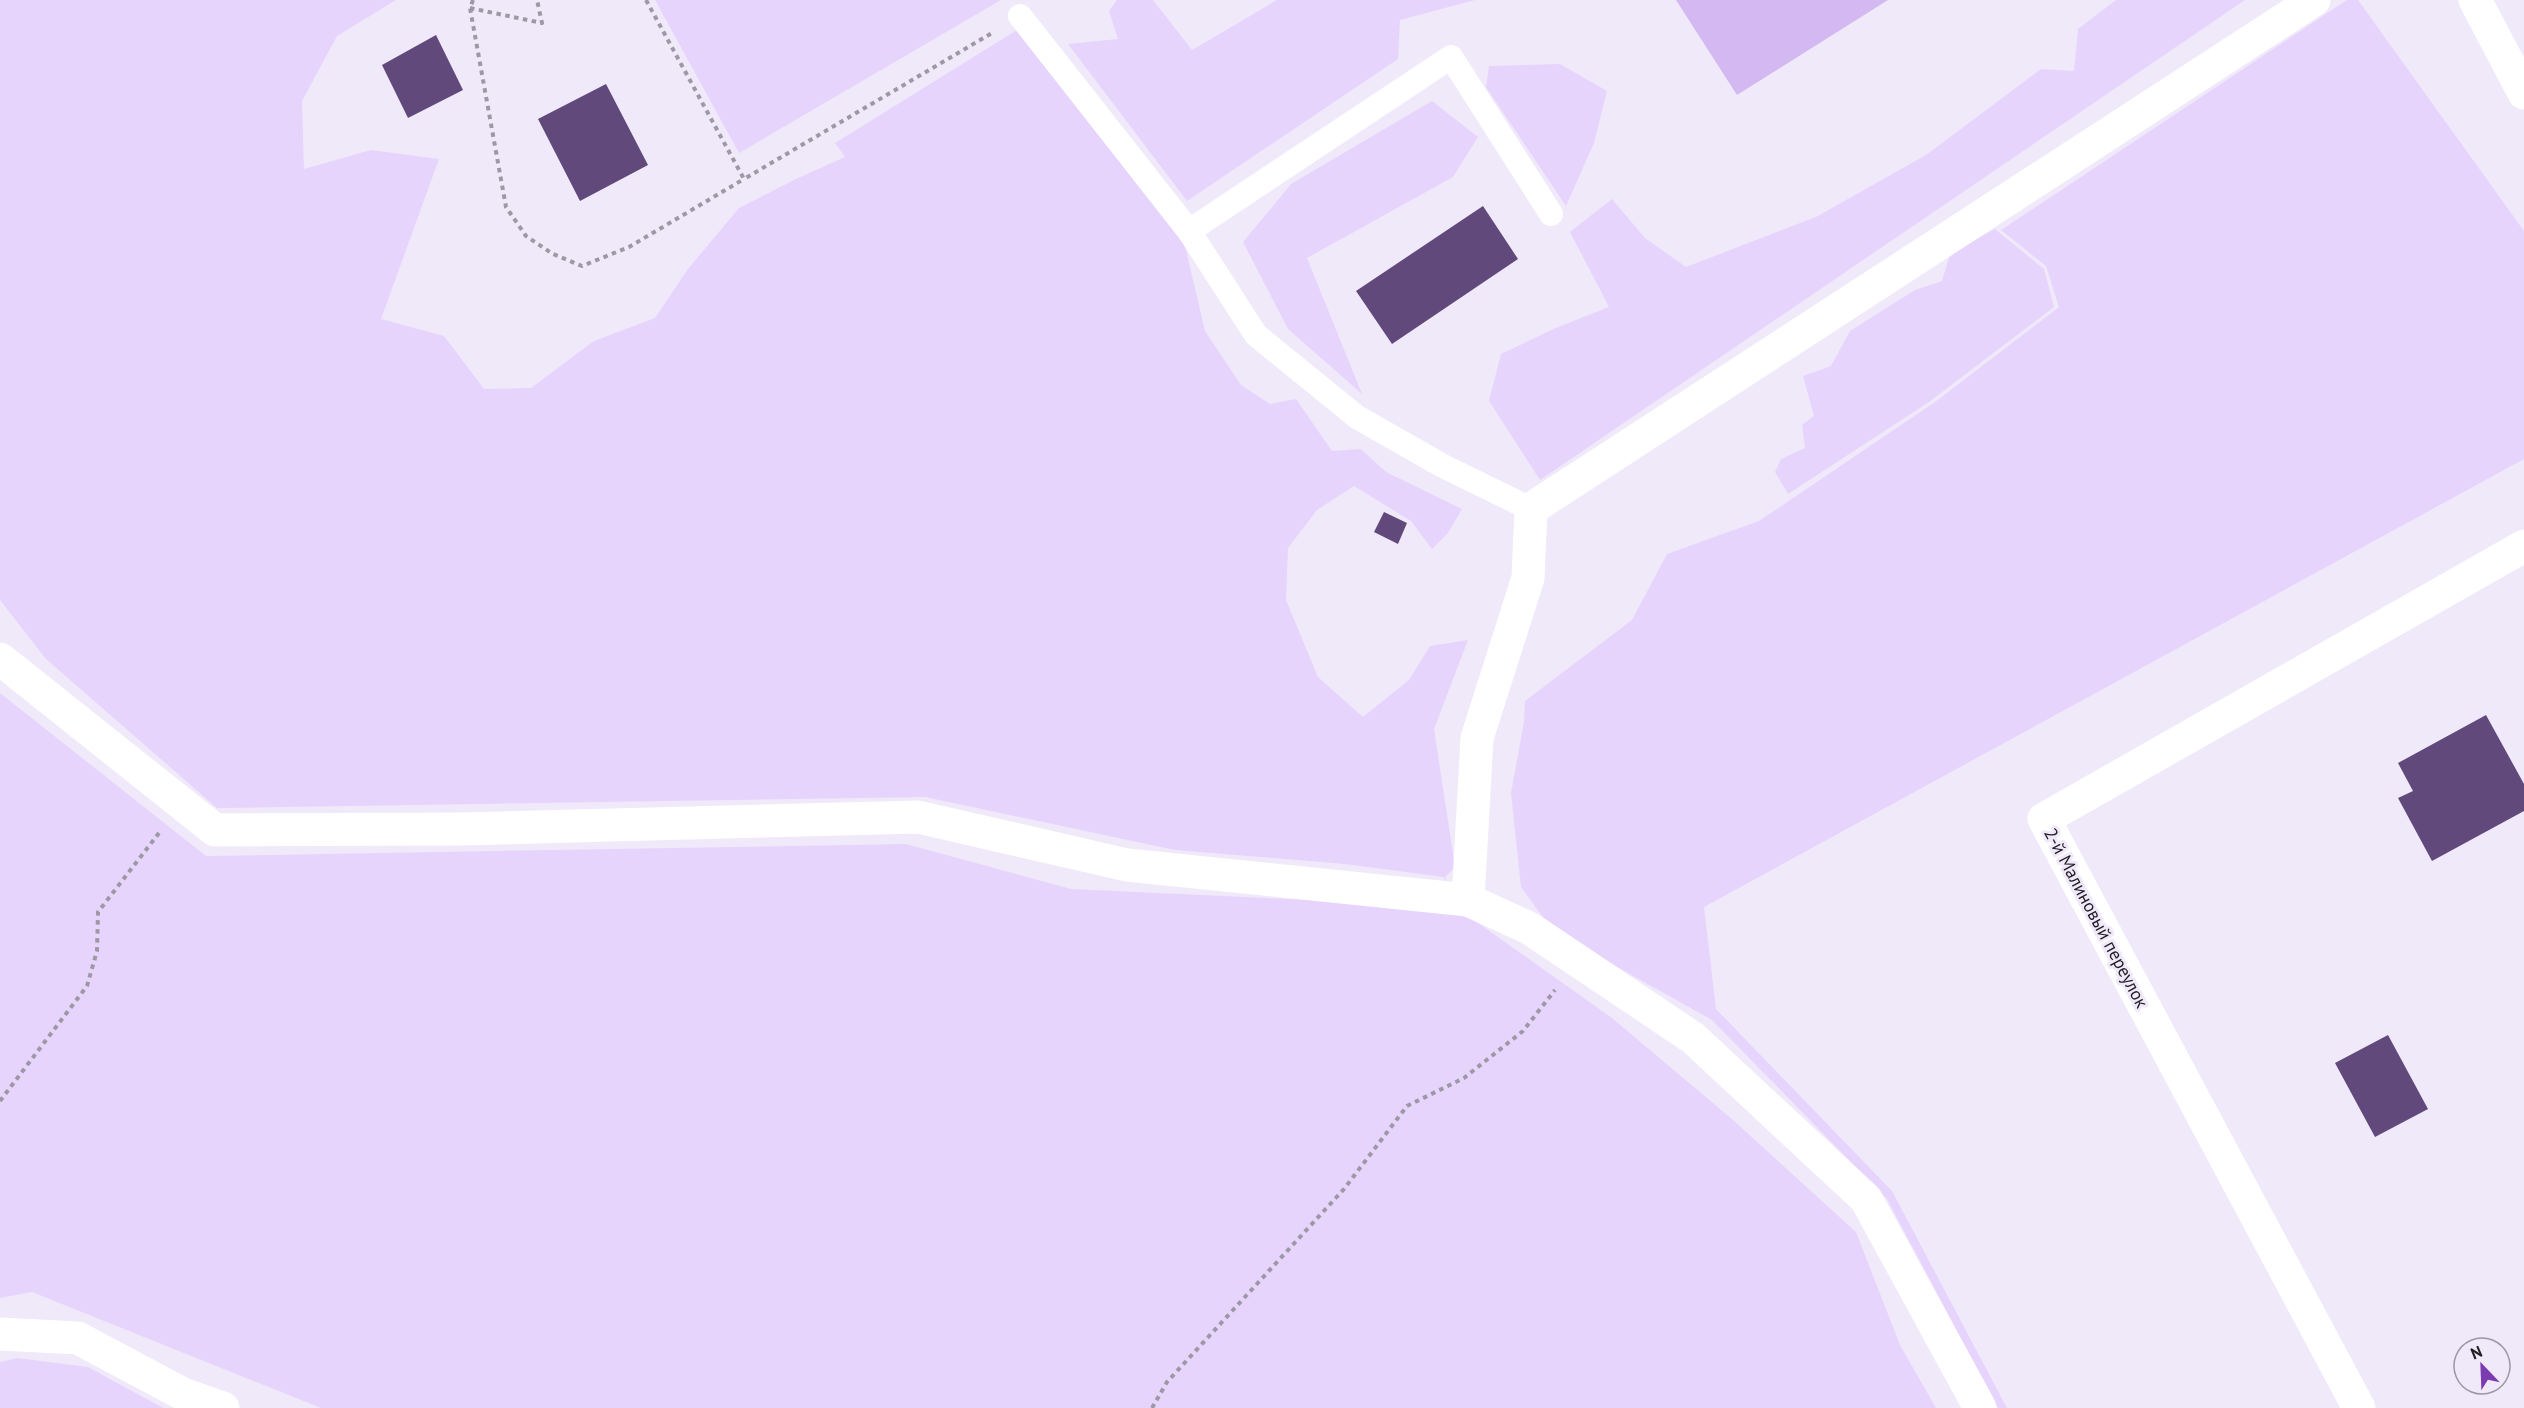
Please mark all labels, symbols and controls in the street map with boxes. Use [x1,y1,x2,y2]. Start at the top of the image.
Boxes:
street label: 2-й Малиновый переулок [2039,824,2154,1012]
north arrow [2452,1336,2512,1396]
text: N [2467,1341,2485,1363]

